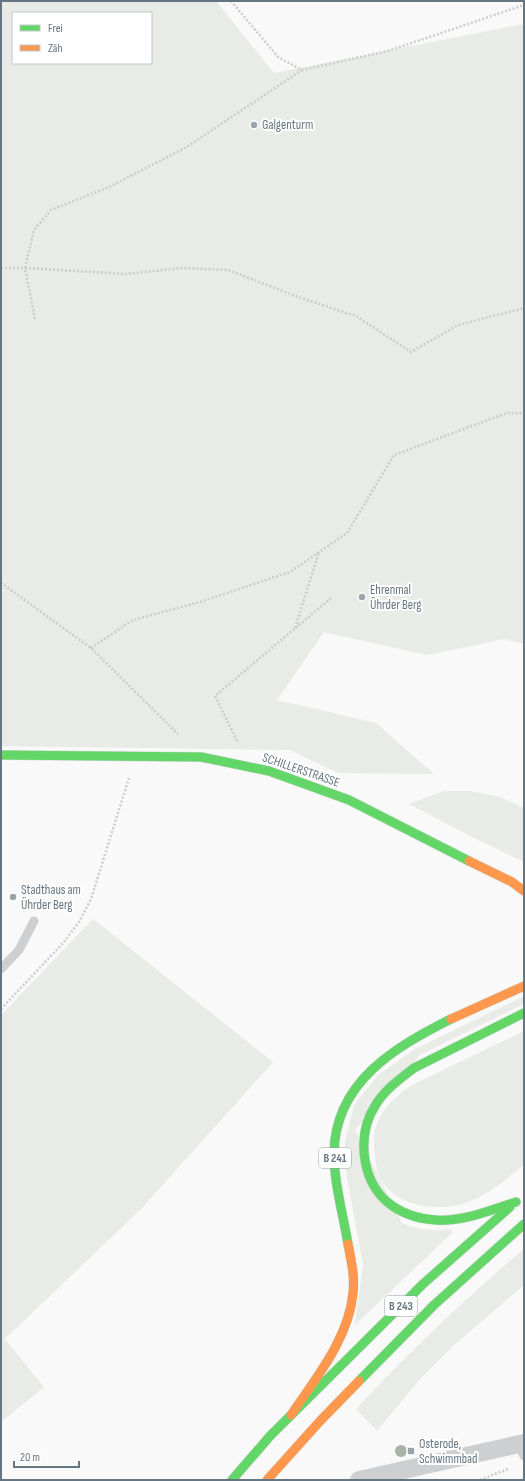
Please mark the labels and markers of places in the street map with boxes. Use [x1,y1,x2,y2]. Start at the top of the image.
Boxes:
place label: Galgenturm [262,117,313,133]
marker: Galgenturm [249,120,259,130]
place label: Ehrenmal Ührder Berg [370,582,422,613]
marker: Ehrenmal Ührder Berg [357,592,367,602]
place label: Stadthaus am Ührder Berg [21,882,81,913]
marker: Stadthaus am Ührder Berg [8,892,18,902]
place label: Osterode, Schwimmbad [419,1436,478,1467]
marker: Osterode, Schwimmbad [406,1446,416,1456]

